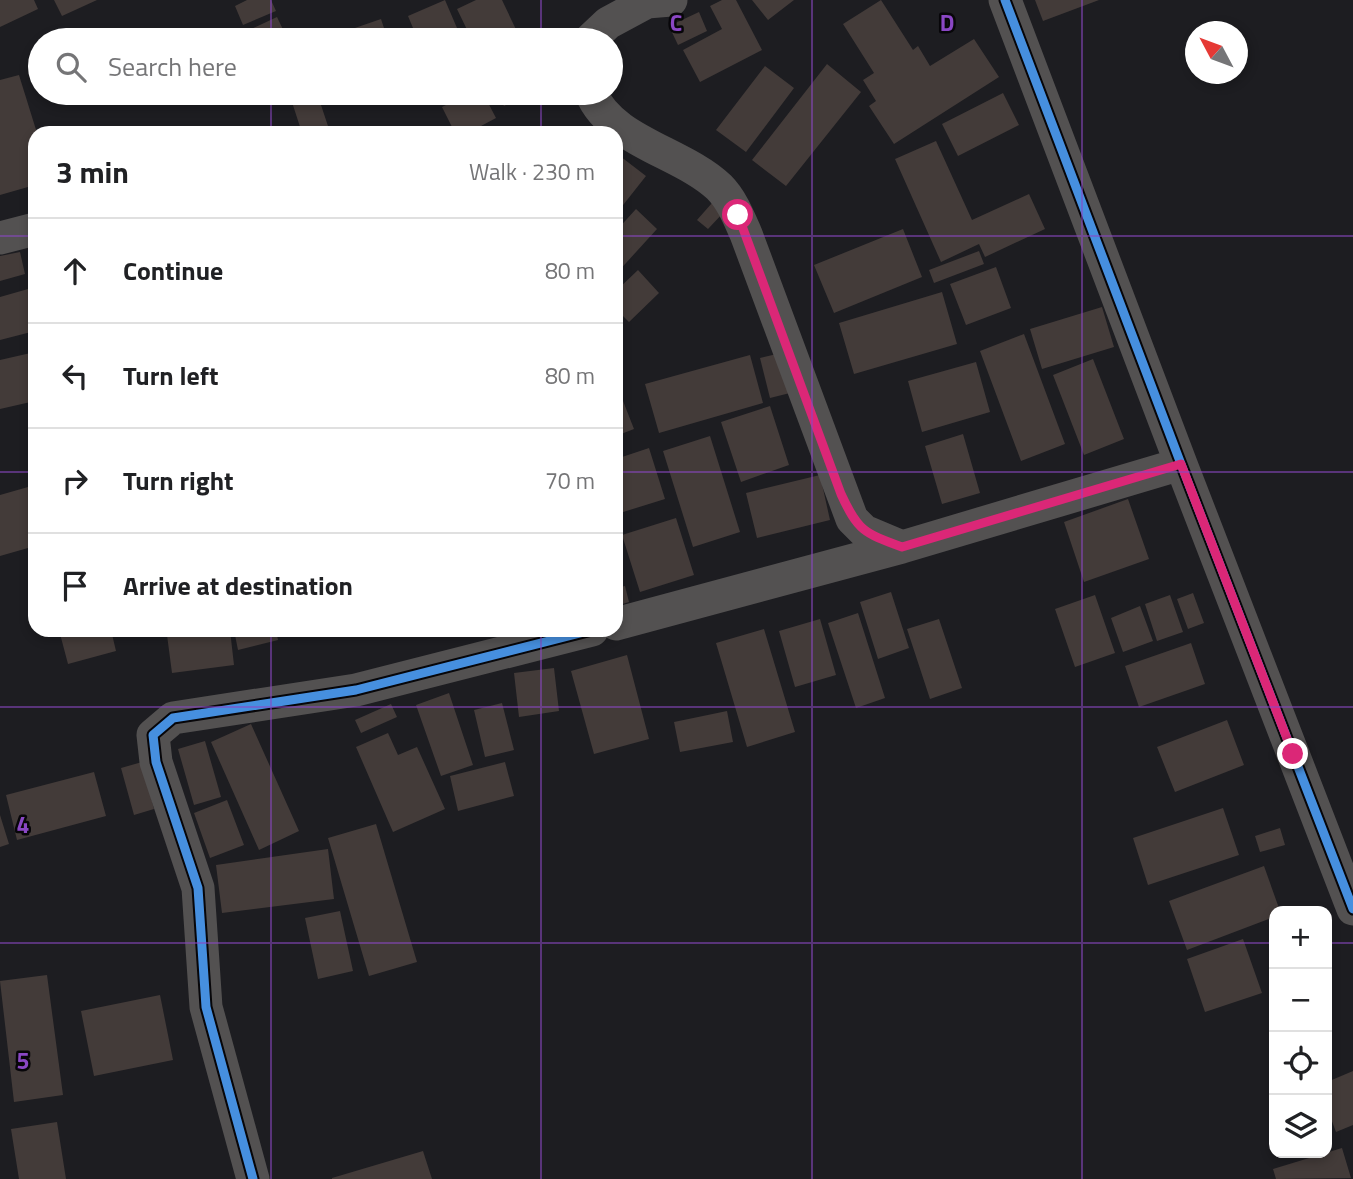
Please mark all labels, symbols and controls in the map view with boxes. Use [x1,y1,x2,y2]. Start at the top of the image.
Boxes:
text: C [670,5,682,40]
text: D [940,5,954,40]
north arrow [1185,21,1248,84]
search box [28,28,623,105]
text: Search here [108,47,237,86]
icon: search [52,48,90,86]
text: 3 min [56,149,129,195]
text: Walk · 230 m [469,154,595,189]
route start [722,199,753,230]
text: Continue [123,251,223,290]
icon: ahead [56,252,94,290]
text: 80 m [545,253,595,288]
text: Turn left [123,356,218,395]
icon: left [56,357,94,395]
text: 80 m [545,358,595,393]
text: Turn right [123,461,234,500]
icon: right [56,462,94,500]
text: 70 m [545,463,595,498]
text: Arrive at destination [123,566,353,605]
icon: arrive [56,567,94,605]
route end [1277,738,1308,769]
text: 4 [17,807,29,842]
map controls [1269,906,1332,1158]
button: + [1269,906,1332,969]
button: − [1269,969,1332,1032]
button: locate [1269,1032,1332,1095]
text: 5 [17,1043,29,1078]
button: layers [1269,1095,1332,1158]

